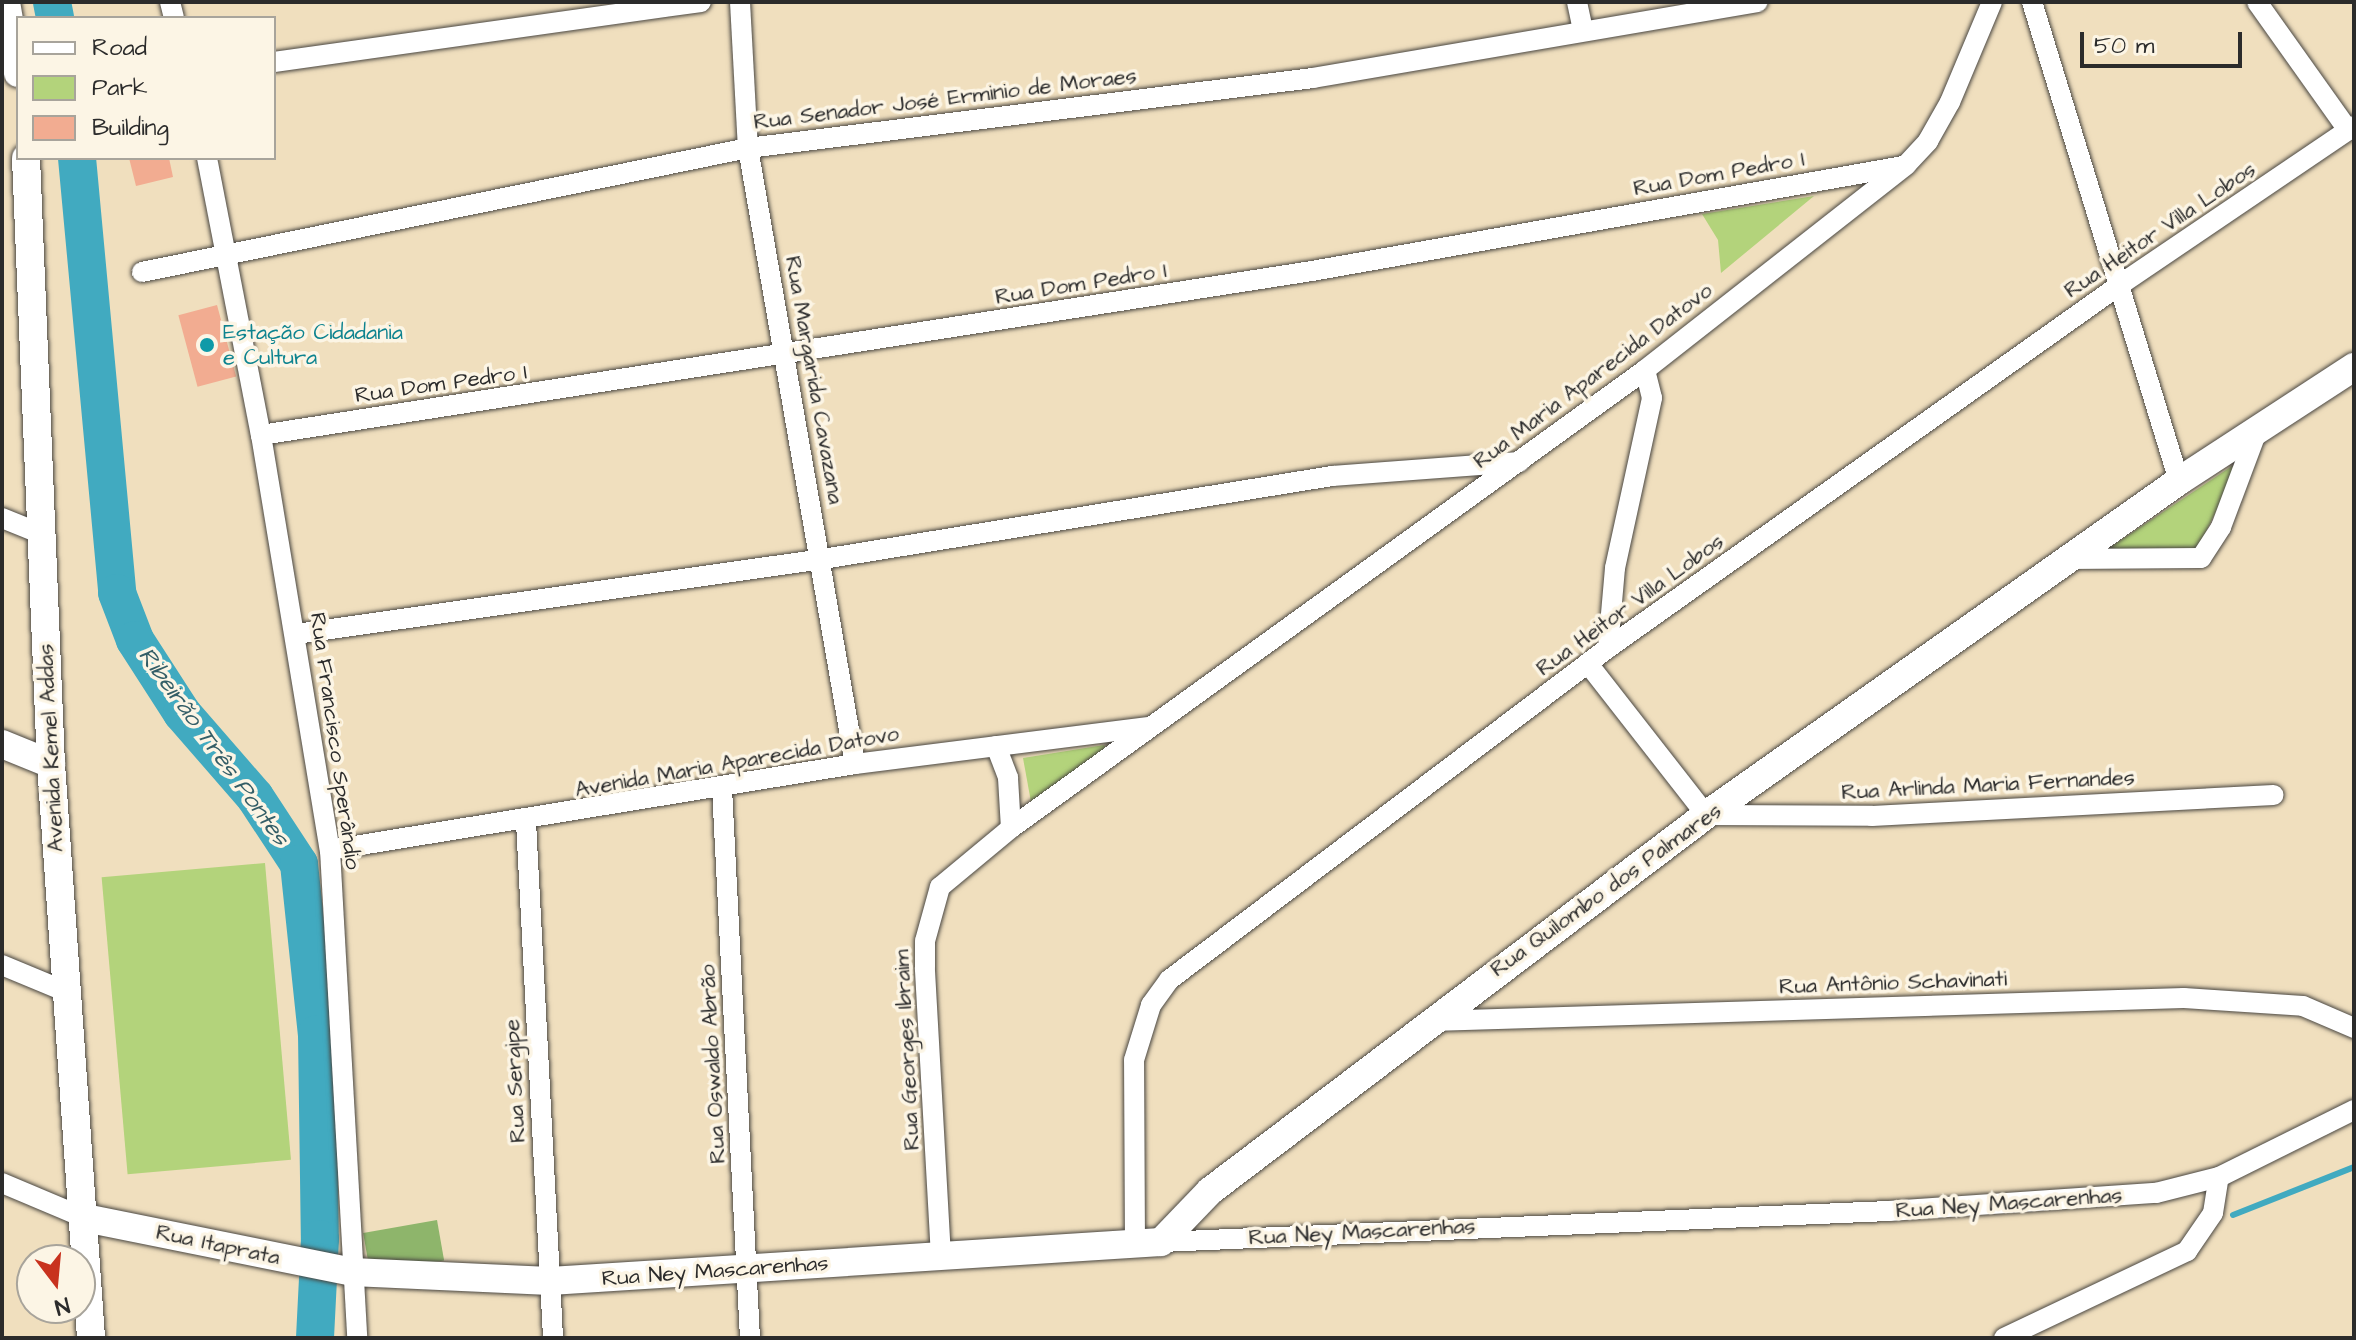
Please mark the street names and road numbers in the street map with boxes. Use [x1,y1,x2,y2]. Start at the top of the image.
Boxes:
street label: Rua Senador José Erminio de Moraes [752,62,1138,136]
street label: Rua Dom Pedro I [1631,146,1807,202]
street label: Rua Heitor Villa Lobos [2059,156,2261,304]
street label: Rua Margarida Cavazana [779,254,849,506]
street label: Rua Dom Pedro I [993,257,1169,311]
street label: Rua Maria Aparecida Datovo [1468,277,1718,475]
street label: Rua Dom Pedro I [353,359,529,409]
street label: Rua Heitor Villa Lobos [1531,528,1729,682]
street label: Rua Francisco Sperândio [304,611,366,871]
street label: Avenida Kemel Addas [32,643,70,853]
street label: Avenida Maria Aparecida Datovo [573,720,901,804]
street label: Rua Arlinda Maria Fernandes [1841,764,2135,806]
street label: Rua Quilombo dos Palmares [1485,797,1727,983]
street label: Rua Georges Ibraim [889,949,925,1151]
street label: Rua Oswaldo Abrão [695,964,731,1164]
street label: Rua Antônio Schavinati [1779,966,2007,1000]
street label: Rua Sergipe [499,1018,531,1144]
street label: Rua Ney Mascarenhas [1895,1182,2123,1224]
street label: Rua Ney Mascarenhas [1248,1213,1476,1251]
street label: Rua Itaprata [154,1219,282,1271]
street label: Rua Ney Mascarenhas [601,1250,829,1292]

